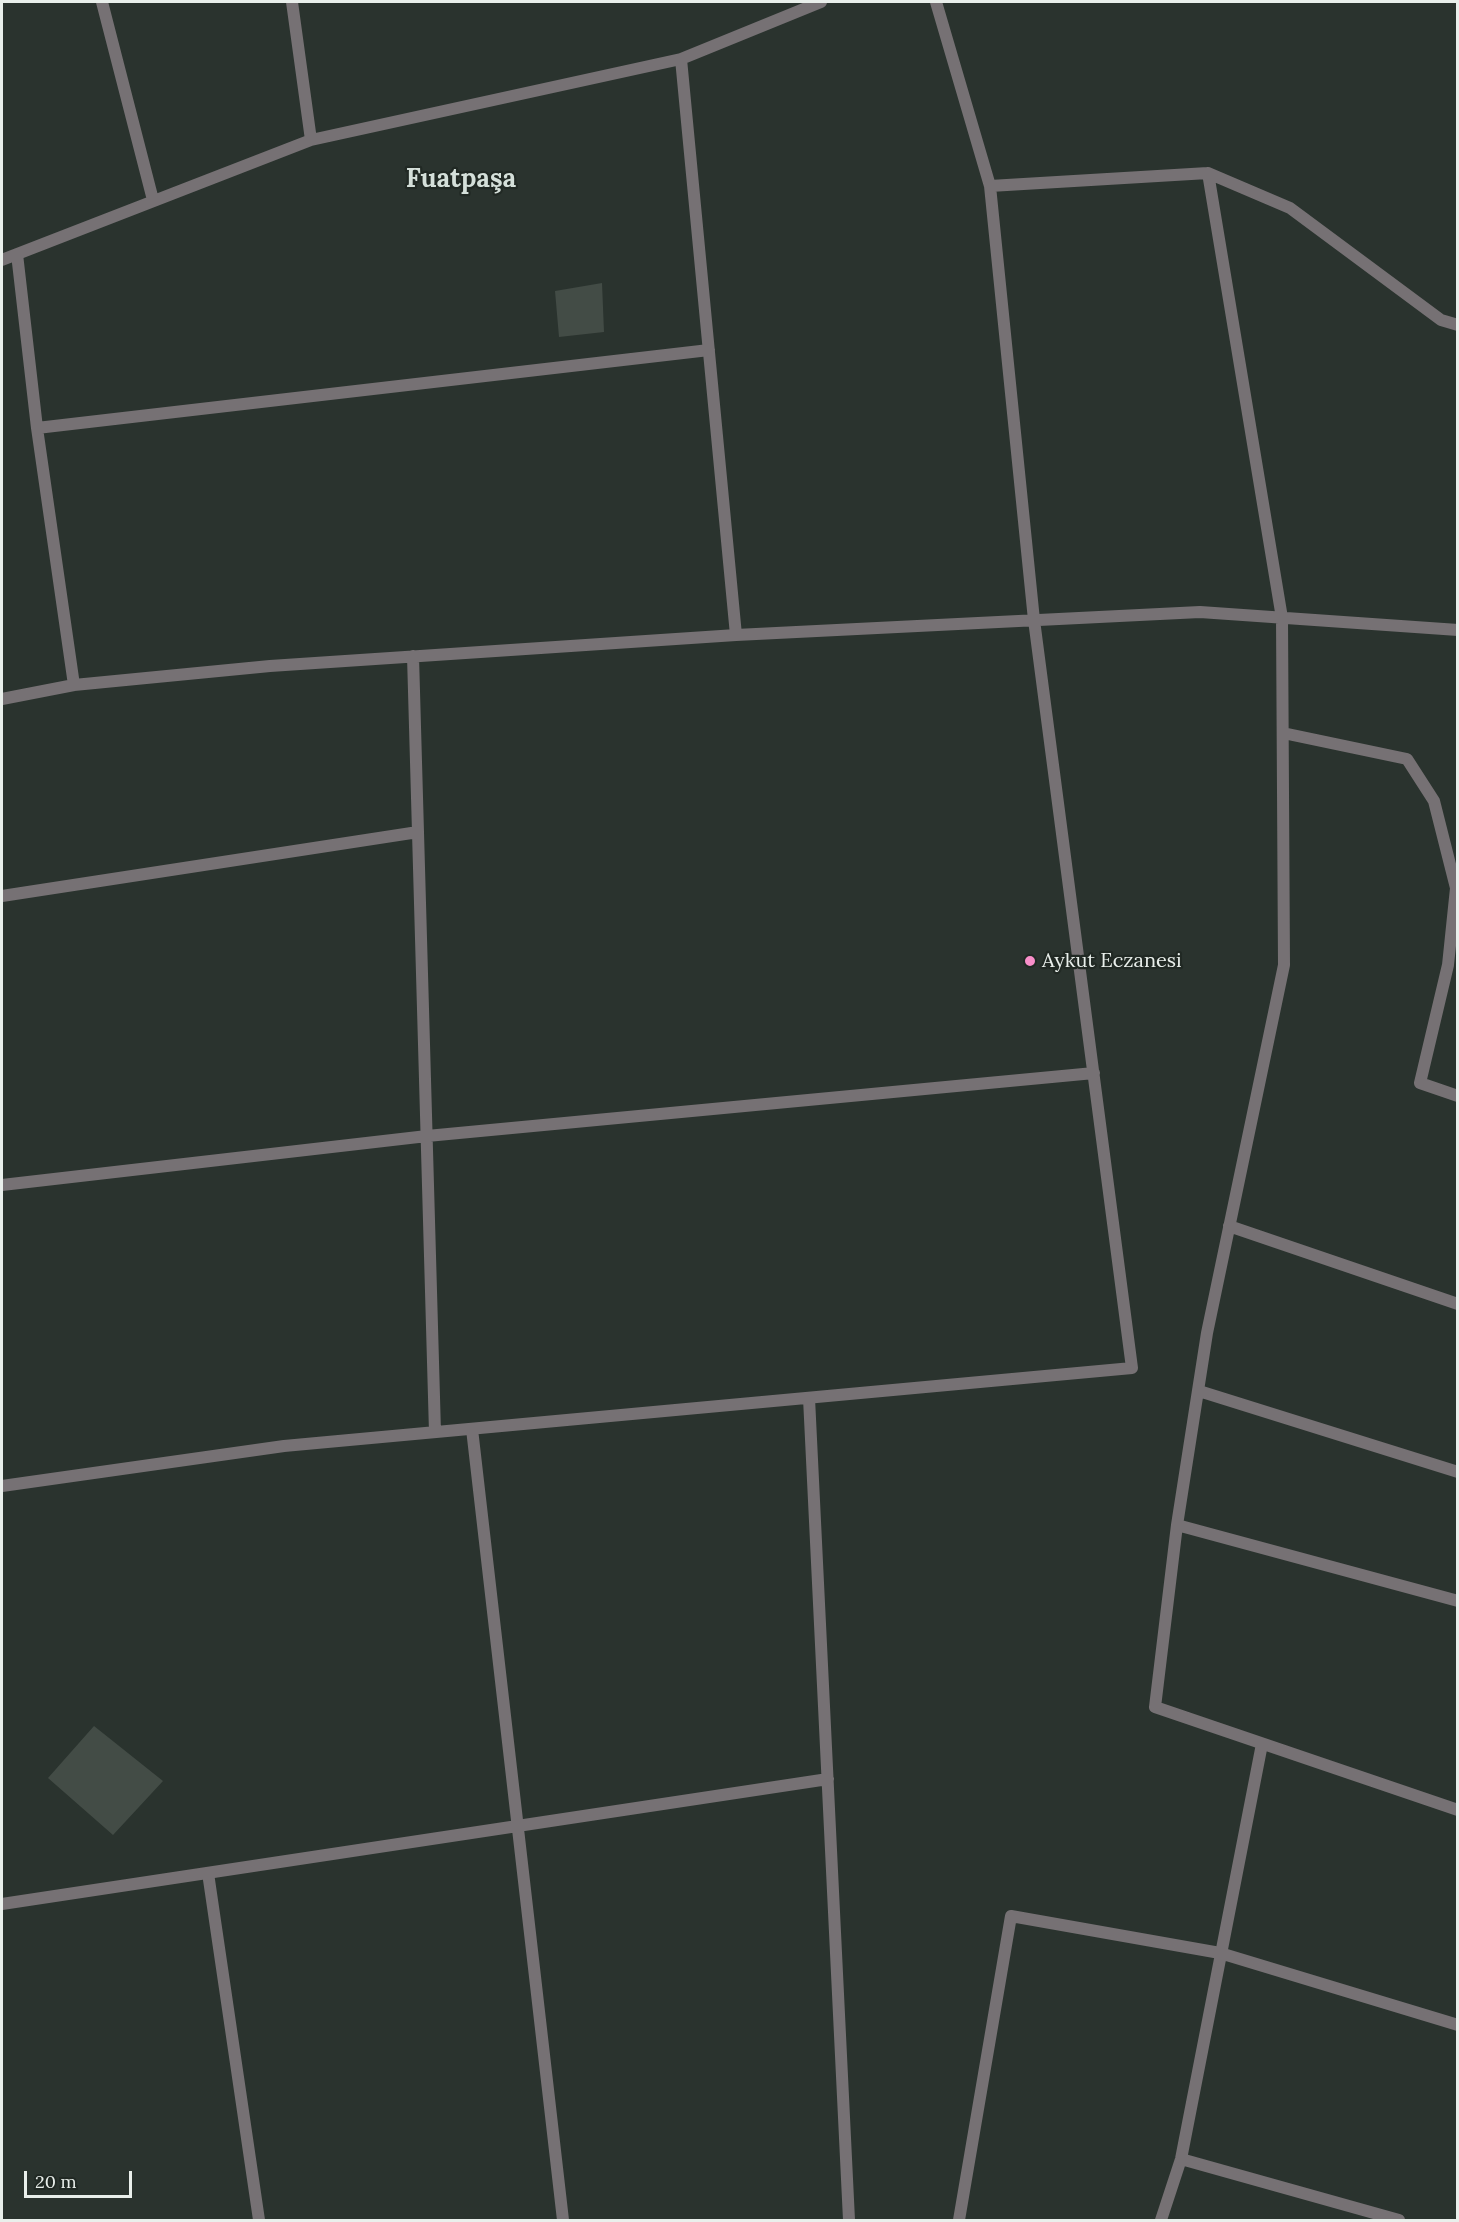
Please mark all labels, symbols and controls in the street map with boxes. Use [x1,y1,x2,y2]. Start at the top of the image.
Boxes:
district label: Fuatpaşa [406,164,516,196]
place label: Aykut Eczanesi [1042,949,1182,973]
marker: Aykut Eczanesi [1023,954,1037,968]
scale bar [27,2159,135,2197]
text: 20 m [35,2170,77,2193]

